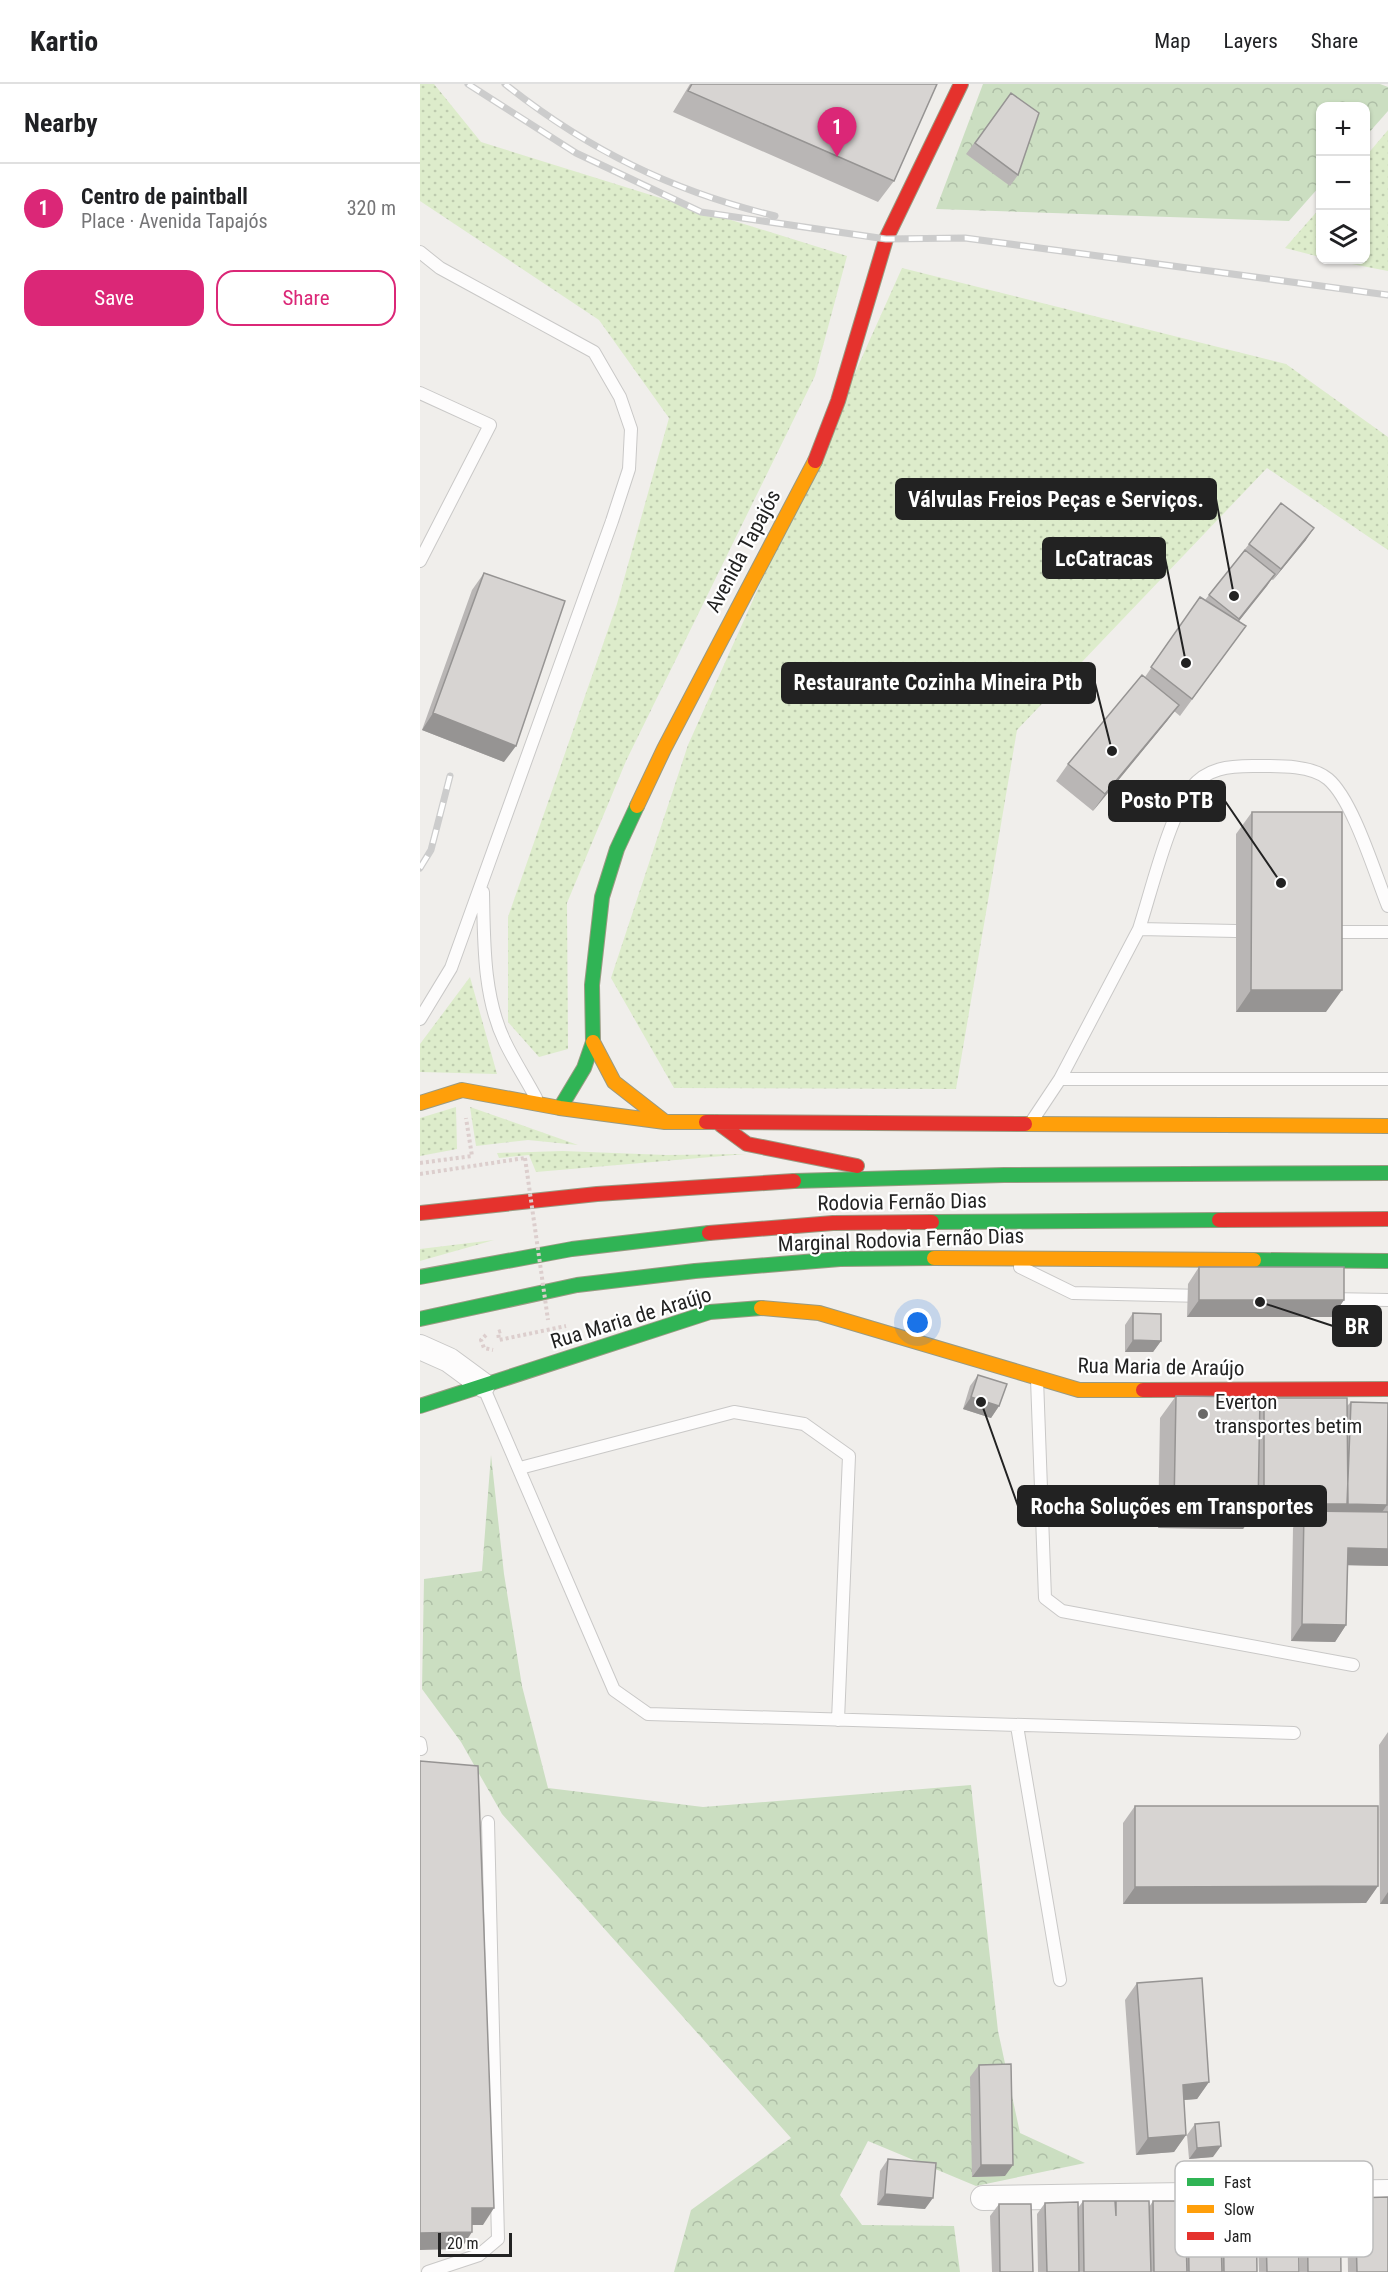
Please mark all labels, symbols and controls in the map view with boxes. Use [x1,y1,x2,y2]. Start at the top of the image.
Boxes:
text: Kartio [30,25,98,58]
text: Map [1154,29,1191,53]
text: Layers [1224,29,1278,53]
text: Share [1311,29,1358,53]
map controls [1316,102,1370,264]
button: + [1316,102,1370,156]
pin: 1 [818,107,856,157]
text: Nearby [24,108,98,138]
button: − [1316,156,1370,210]
text: Centro de paintball [81,184,248,209]
text: 1 [38,196,49,220]
text: 320 m [347,196,396,220]
text: Place · Avenida Tapajós [81,209,268,233]
button: layers [1316,210,1370,264]
button: Save [24,270,204,326]
button: Share [216,270,396,326]
callout: Válvulas Freios Peças e Serviços. [896,479,1216,519]
street label: Avenida Tapajós [701,486,785,616]
text: Válvulas Freios Peças e Serviços. [908,487,1204,512]
callout: LcCatracas [1043,538,1165,578]
text: LcCatracas [1055,546,1153,571]
callout: Restaurante Cozinha Mineira Ptb [782,663,1095,703]
text: Restaurante Cozinha Mineira Ptb [794,670,1083,695]
callout: Posto PTB [1109,781,1225,821]
text: Posto PTB [1121,788,1213,813]
street label: Rodovia Fernão Dias [817,1189,987,1215]
street label: Marginal Rodovia Fernão Dias [777,1224,1025,1256]
street label: Rua Maria de Araújo [548,1282,714,1354]
callout: BR [1333,1306,1381,1346]
your location [903,1308,932,1337]
text: BR [1345,1314,1369,1339]
street label: Rua Maria de Araújo [1077,1354,1245,1380]
place label: Everton transportes betim [1215,1390,1362,1438]
marker: Everton transportes betim [1196,1407,1210,1421]
callout: Rocha Soluções em Transportes [1018,1486,1326,1526]
text: Rocha Soluções em Transportes [1031,1494,1313,1519]
legend [1175,2161,1373,2257]
text: Fast [1224,2173,1251,2192]
text: Slow [1224,2200,1254,2219]
text: Jam [1224,2227,1251,2246]
scale bar [438,2230,512,2258]
text: 20 m [447,2234,479,2253]

